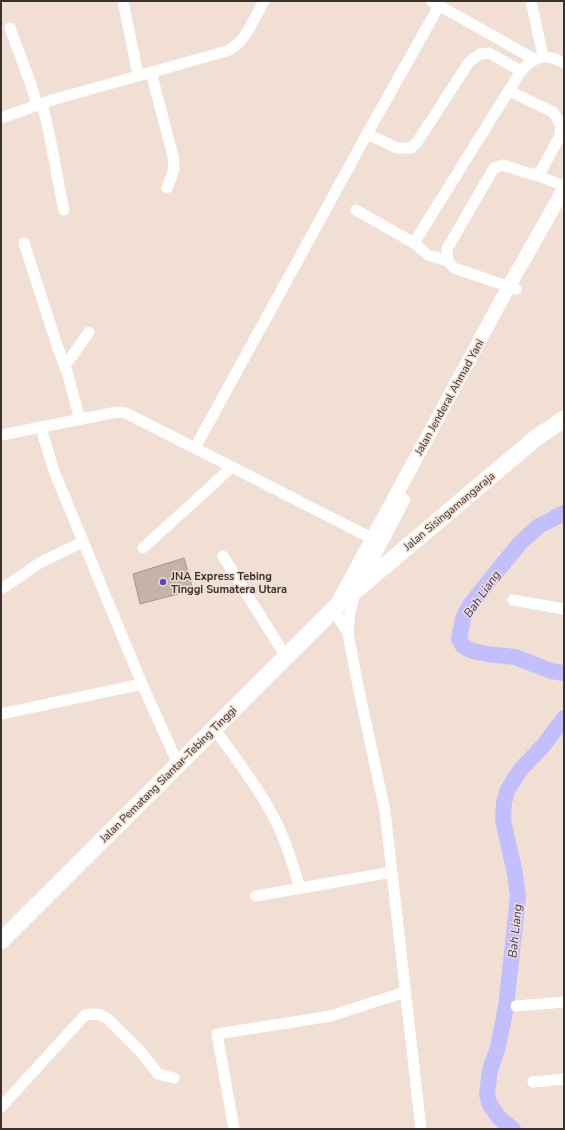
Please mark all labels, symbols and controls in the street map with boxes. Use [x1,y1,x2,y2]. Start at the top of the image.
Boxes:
street label: Jalan Jenderal Ahmad Yani [411,337,488,459]
street label: Jalan Sisingamangaraja [400,469,498,555]
water label: Bah Liang [460,567,504,621]
place label: JNA Express Tebing Tinggi Sumatera Utara [170,569,287,597]
marker: JNA Express Tebing Tinggi Sumatera Utara [158,577,168,587]
street label: Jalan Pematang Siantar–Tebing Tinggi [96,703,240,847]
water label: Bah Liang [504,903,526,959]

